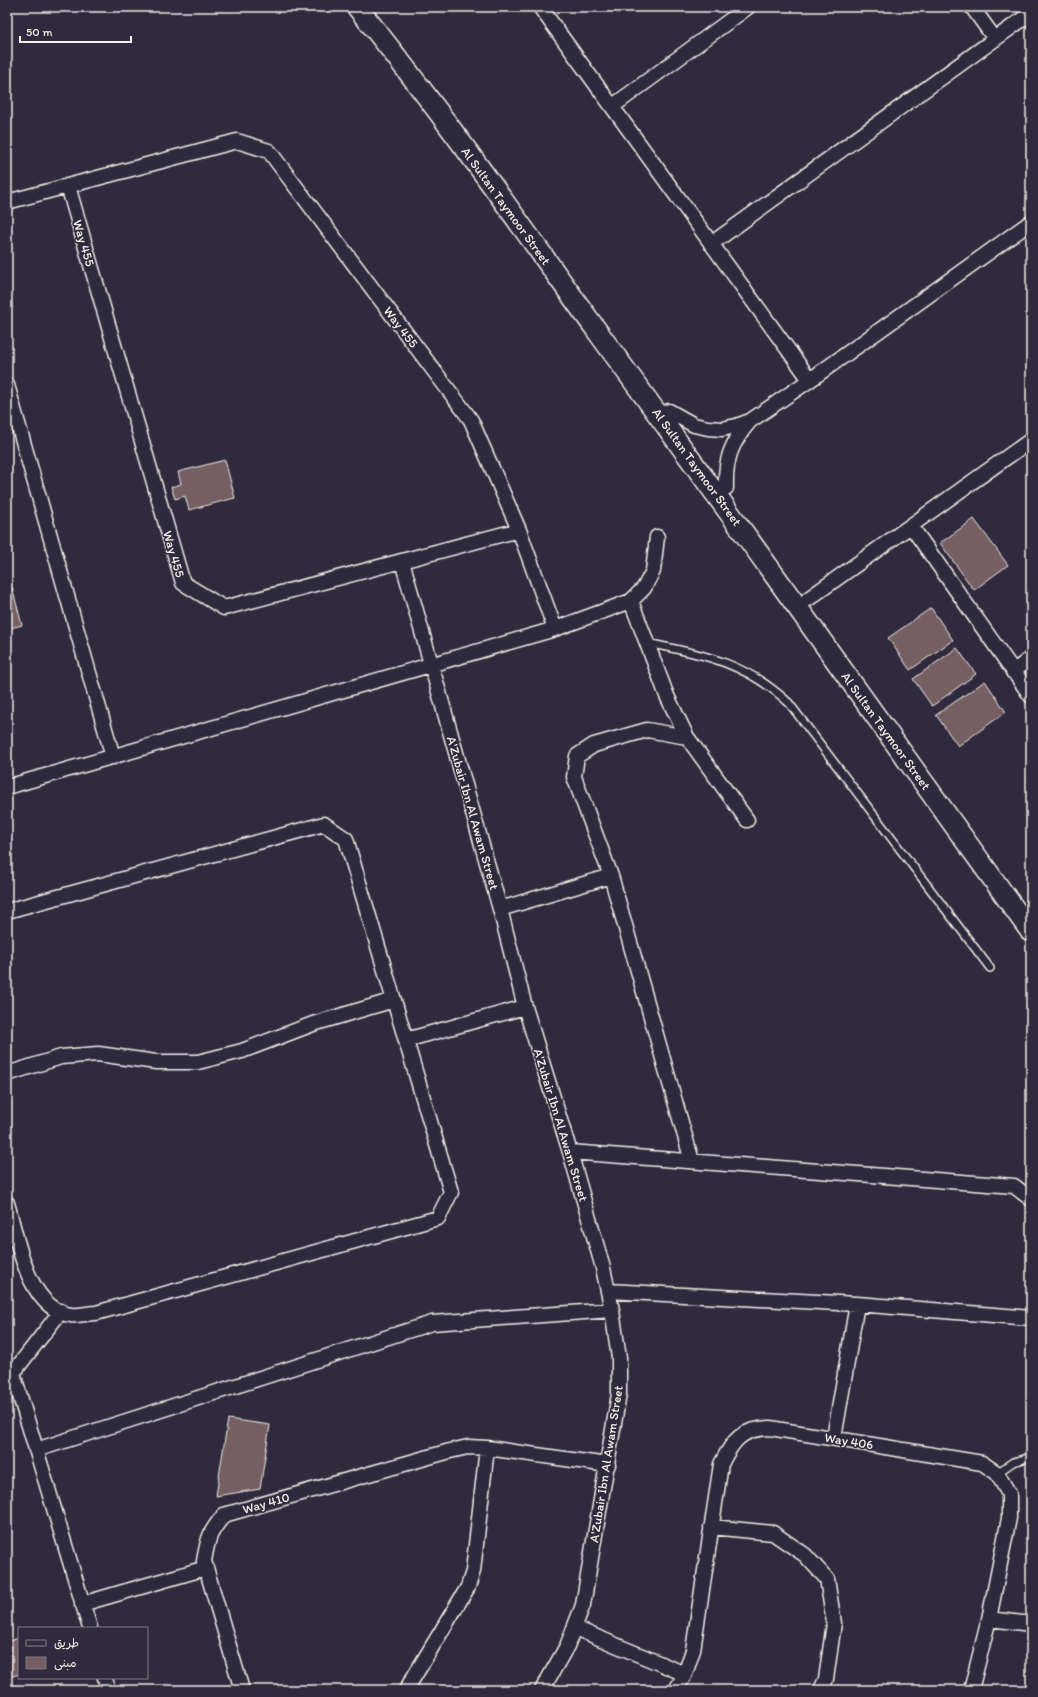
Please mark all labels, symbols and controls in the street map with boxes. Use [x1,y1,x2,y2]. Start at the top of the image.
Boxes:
scale bar [20,18,131,44]
text: 50 m [26,25,52,39]
street label: Al Sultan Taymoor Street [458,144,554,268]
street label: Way 455 [70,218,98,268]
street label: Way 455 [381,303,421,351]
street label: Al Sultan Taymoor Street [649,405,745,529]
street label: Way 455 [160,529,188,579]
street label: Al Sultan Taymoor Street [838,669,934,793]
street label: A'Zubair Ibn Al Awam Street [444,735,502,892]
street label: A'Zubair Ibn Al Awam Street [531,1047,591,1203]
street label: A'Zubair Ibn Al Awam Street [586,1384,626,1544]
street label: Way 406 [824,1430,875,1452]
street label: Way 410 [241,1489,291,1517]
legend [18,1627,148,1679]
text: طريق [54,1636,79,1650]
text: مبنى [54,1656,77,1671]

